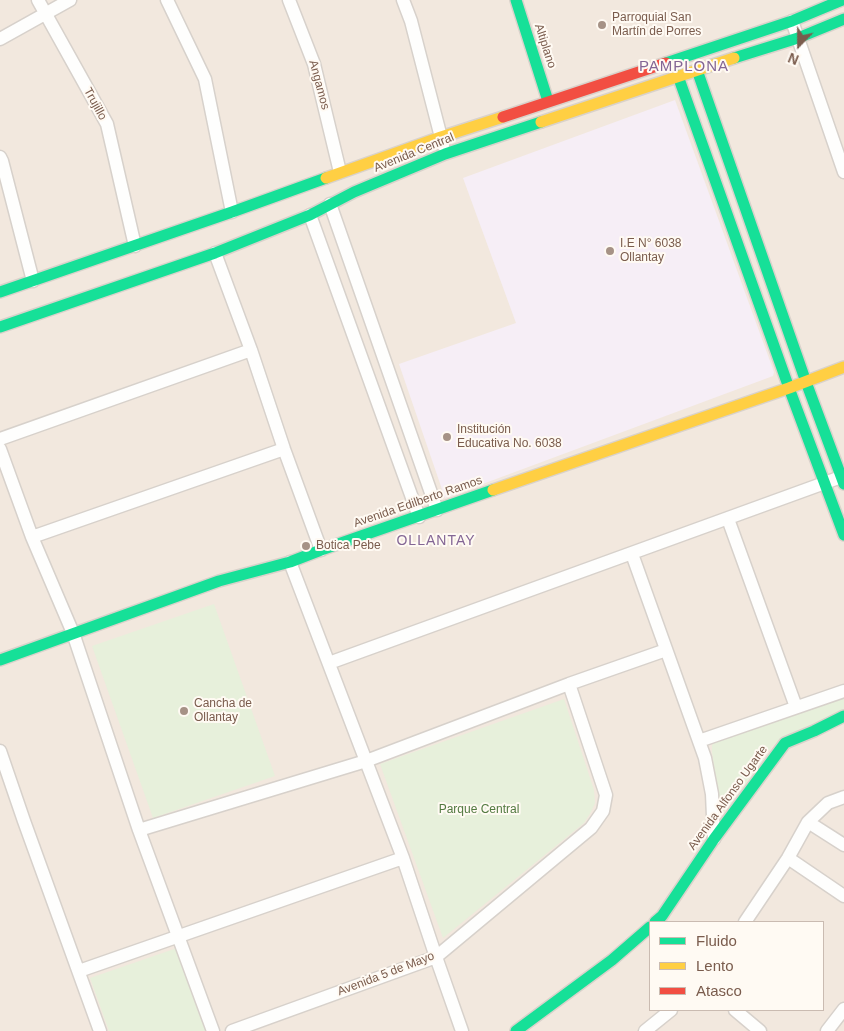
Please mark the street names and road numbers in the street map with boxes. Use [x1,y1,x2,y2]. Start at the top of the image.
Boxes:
street label: Altiplano [531,22,559,70]
street label: Angamos [305,59,333,111]
street label: Trujillo [80,85,110,123]
street label: Avenida Central [372,130,456,176]
street label: Avenida Edilberto Ramos [352,473,484,531]
street label: Avenida Alfonso Ugarte [685,743,771,853]
street label: Avenida 5 de Mayo [336,949,436,999]

